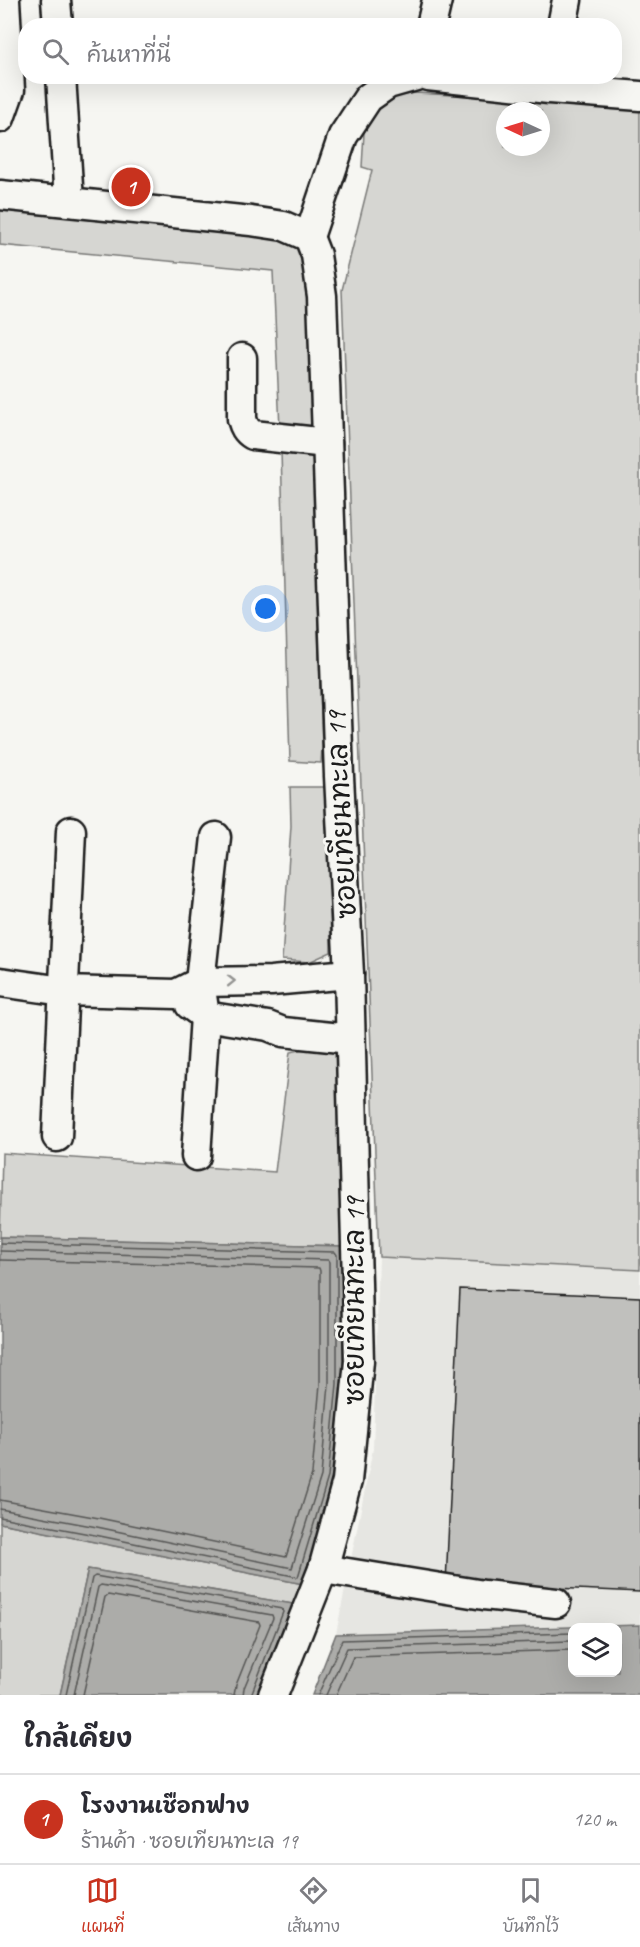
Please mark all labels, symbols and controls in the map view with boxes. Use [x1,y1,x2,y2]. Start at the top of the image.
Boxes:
search box [18,18,622,84]
icon: search [39,35,72,68]
text: ค้นหาที่นี่ [87,41,171,69]
north arrow [496,102,550,156]
pin: 1 [112,164,150,210]
your location [251,594,280,623]
street label: ซอยเทียนทะเล 19 [318,708,364,920]
one-way arrow [227,975,236,987]
street label: ซอยเทียนทะเล 19 [337,1195,372,1405]
map controls [568,1623,622,1677]
button: layers [568,1623,622,1677]
text: ใกล้เคียง [24,1722,132,1755]
text: โรงงานเชือกฟาง [81,1792,249,1820]
text: 1 [39,1807,48,1832]
text: 120 m [573,1807,616,1832]
text: ร้านค้า · ซอยเทียนทะเล 19 [81,1829,298,1854]
tab: แผนที่ [81,1874,124,1938]
tab: เส้นทาง [287,1874,340,1938]
tab: บันทึกไว้ [502,1874,559,1938]

